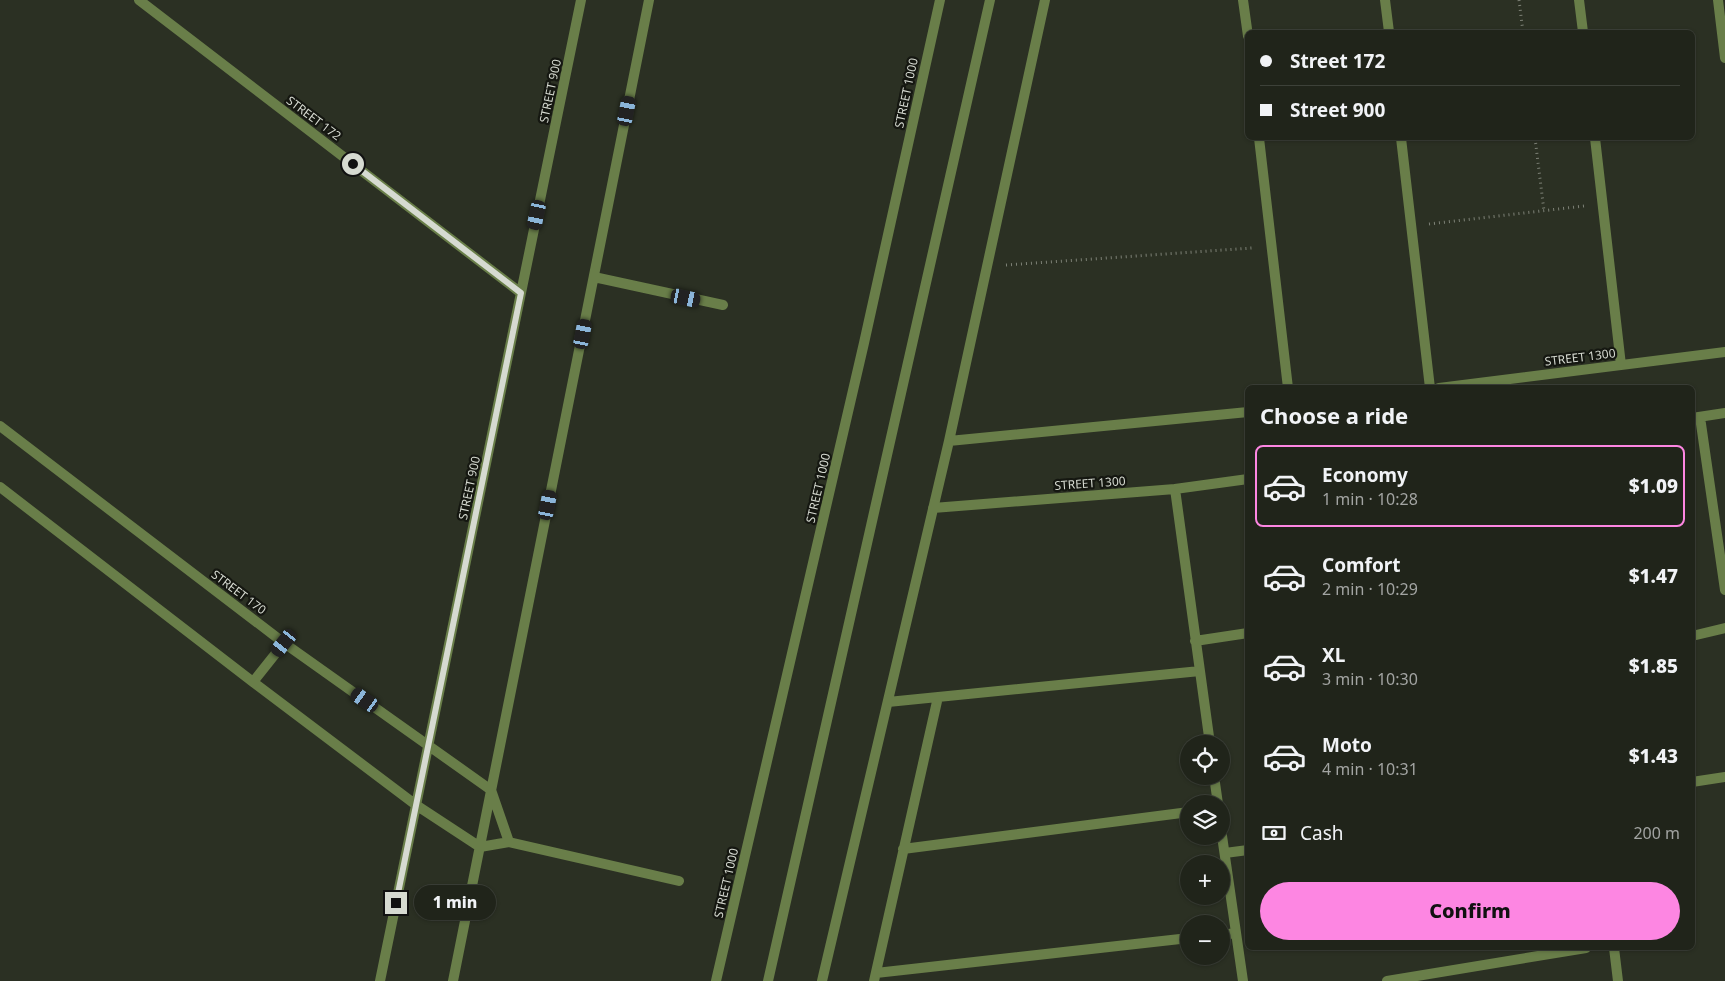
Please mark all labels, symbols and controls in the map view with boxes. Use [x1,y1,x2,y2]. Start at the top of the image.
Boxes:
text: Street 172 [1290,48,1385,74]
street label: STREET 1000 [890,56,922,130]
street label: STREET 900 [535,58,565,124]
street label: STREET 172 [283,92,345,144]
car [616,95,637,127]
text: Street 900 [1290,97,1385,123]
route start [342,153,364,175]
car [526,199,547,231]
car [669,288,702,308]
car [572,318,593,350]
street label: STREET 1300 [1544,344,1617,370]
text: Choose a ride [1260,400,1408,430]
street label: STREET 1000 [802,451,834,525]
street label: STREET 900 [454,455,484,521]
text: Economy [1322,462,1408,488]
icon: car [1262,464,1307,509]
street label: STREET 1300 [1054,472,1126,494]
text: $1.09 [1629,473,1678,499]
text: 1 min · 10:28 [1322,488,1418,510]
car [537,489,558,521]
text: Comfort [1322,552,1401,578]
icon: car [1262,554,1307,599]
text: $1.47 [1629,563,1678,589]
street label: STREET 170 [208,566,270,618]
text: 2 min · 10:29 [1322,578,1418,600]
car [268,627,299,659]
text: XL [1322,642,1345,668]
icon: car [1262,644,1307,689]
text: $1.85 [1629,653,1678,679]
text: 3 min · 10:30 [1322,668,1418,690]
car [348,685,381,715]
text: Moto [1322,732,1372,758]
icon: car [1262,734,1307,779]
map controls [1180,735,1230,965]
button: locate [1180,735,1230,785]
text: $1.43 [1629,743,1678,769]
text: 4 min · 10:31 [1322,758,1418,780]
button: layers [1180,795,1230,845]
icon: cash [1260,819,1288,847]
text: Cash [1300,820,1344,846]
text: 200 m [1633,822,1680,844]
street label: STREET 1000 [710,846,742,920]
button: + [1180,855,1230,905]
button: Confirm [1260,882,1680,940]
callout: 1 min [414,886,496,920]
text: 1 min [433,891,477,913]
route end [385,892,407,914]
button: − [1180,915,1230,965]

